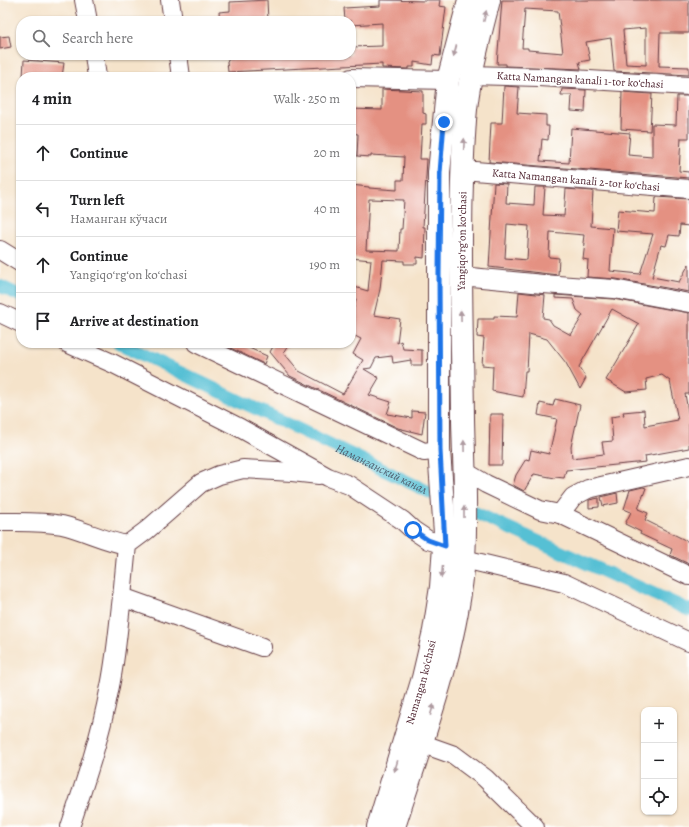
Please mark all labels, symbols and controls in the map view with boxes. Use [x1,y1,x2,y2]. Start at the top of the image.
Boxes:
one-way arrow [482,10,488,22]
search box [16,16,356,60]
icon: search [30,27,52,49]
text: Search here [62,28,133,48]
one-way arrow [452,45,458,58]
street label: Katta Namangan kanali 1-tor koʻchasi [496,68,664,92]
text: 4 min [32,87,72,110]
text: Walk · 250 m [273,90,340,107]
route end [435,113,453,131]
one-way arrow [461,138,468,150]
icon: ahead [32,142,54,164]
text: Continue [70,143,128,163]
text: 20 m [314,144,340,161]
street label: Katta Namangan kanali 2-tor koʻchasi [491,165,661,195]
text: Turn left [70,190,125,210]
street label: Yangiqoʻrgʻon koʻchasi [454,191,470,292]
icon: left [32,198,54,220]
text: 40 m [314,200,340,217]
text: Наманган кўчаси [70,210,167,227]
text: Continue [70,246,128,266]
icon: ahead [32,254,54,276]
text: 190 m [309,256,340,273]
text: Yangiqoʻrgʻon koʻchasi [70,266,187,283]
icon: arrive [32,310,54,332]
one-way arrow [458,310,465,322]
text: Arrive at destination [70,311,199,331]
one-way arrow [461,439,467,452]
water label: Наманганский канал [333,440,430,498]
one-way arrow [461,506,468,518]
route start [404,521,422,539]
one-way arrow [439,566,446,578]
street label: Namangan ko'chasi [402,638,439,726]
one-way arrow [429,704,435,716]
map controls [641,707,677,815]
button: + [641,707,677,743]
button: − [641,743,677,779]
one-way arrow [393,760,399,772]
button: locate [641,779,677,815]

